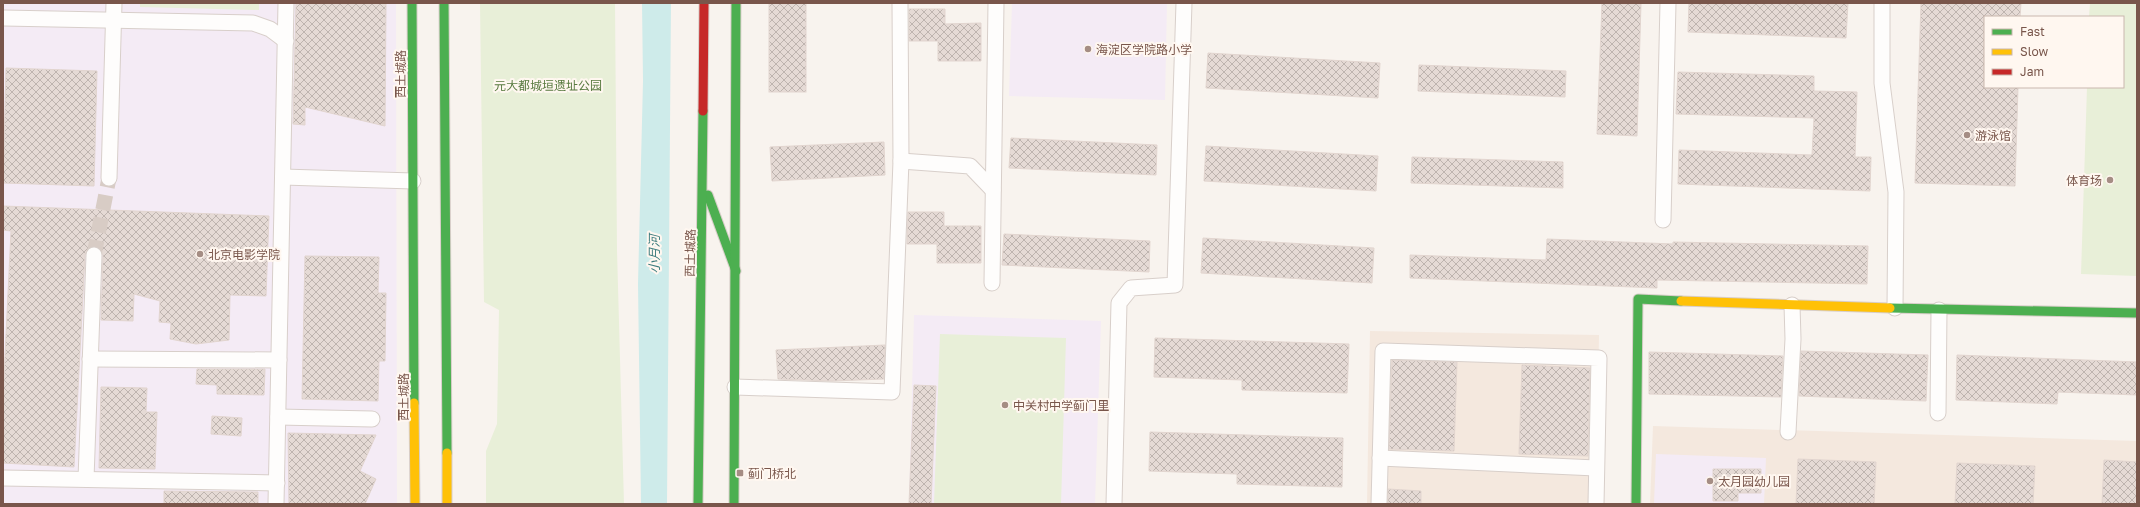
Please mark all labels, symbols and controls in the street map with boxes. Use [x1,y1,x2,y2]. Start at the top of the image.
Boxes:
legend [1984,16,2124,88]
text: Fast [2020,24,2045,39]
place label: 海淀区学院路小学 [1096,42,1192,57]
marker: 海淀区学院路小学 [1083,44,1093,54]
text: Slow [2020,44,2048,59]
street label: 西土城路 [393,50,408,98]
text: Jam [2020,64,2044,79]
park label: 元大都城垣遗址公园 [494,78,602,93]
place label: 游泳馆 [1975,128,2011,143]
marker: 游泳馆 [1962,130,1972,140]
place label: 体育场 [2066,173,2102,188]
marker: 体育场 [2105,175,2115,185]
street label: 西土城路 [682,229,698,277]
water label: 小月河 [646,232,662,274]
place label: 北京电影学院 [208,247,280,262]
marker: 北京电影学院 [195,249,205,259]
street label: 西土城路 [396,373,411,421]
place label: 中关村中学蓟门里 [1013,398,1109,413]
marker: 中关村中学蓟门里 [1000,400,1010,410]
place label: 蓟门桥北 [748,466,796,481]
marker: 蓟门桥北 [735,468,745,478]
place label: 太月园幼儿园 [1718,474,1790,489]
marker: 太月园幼儿园 [1705,476,1715,486]

